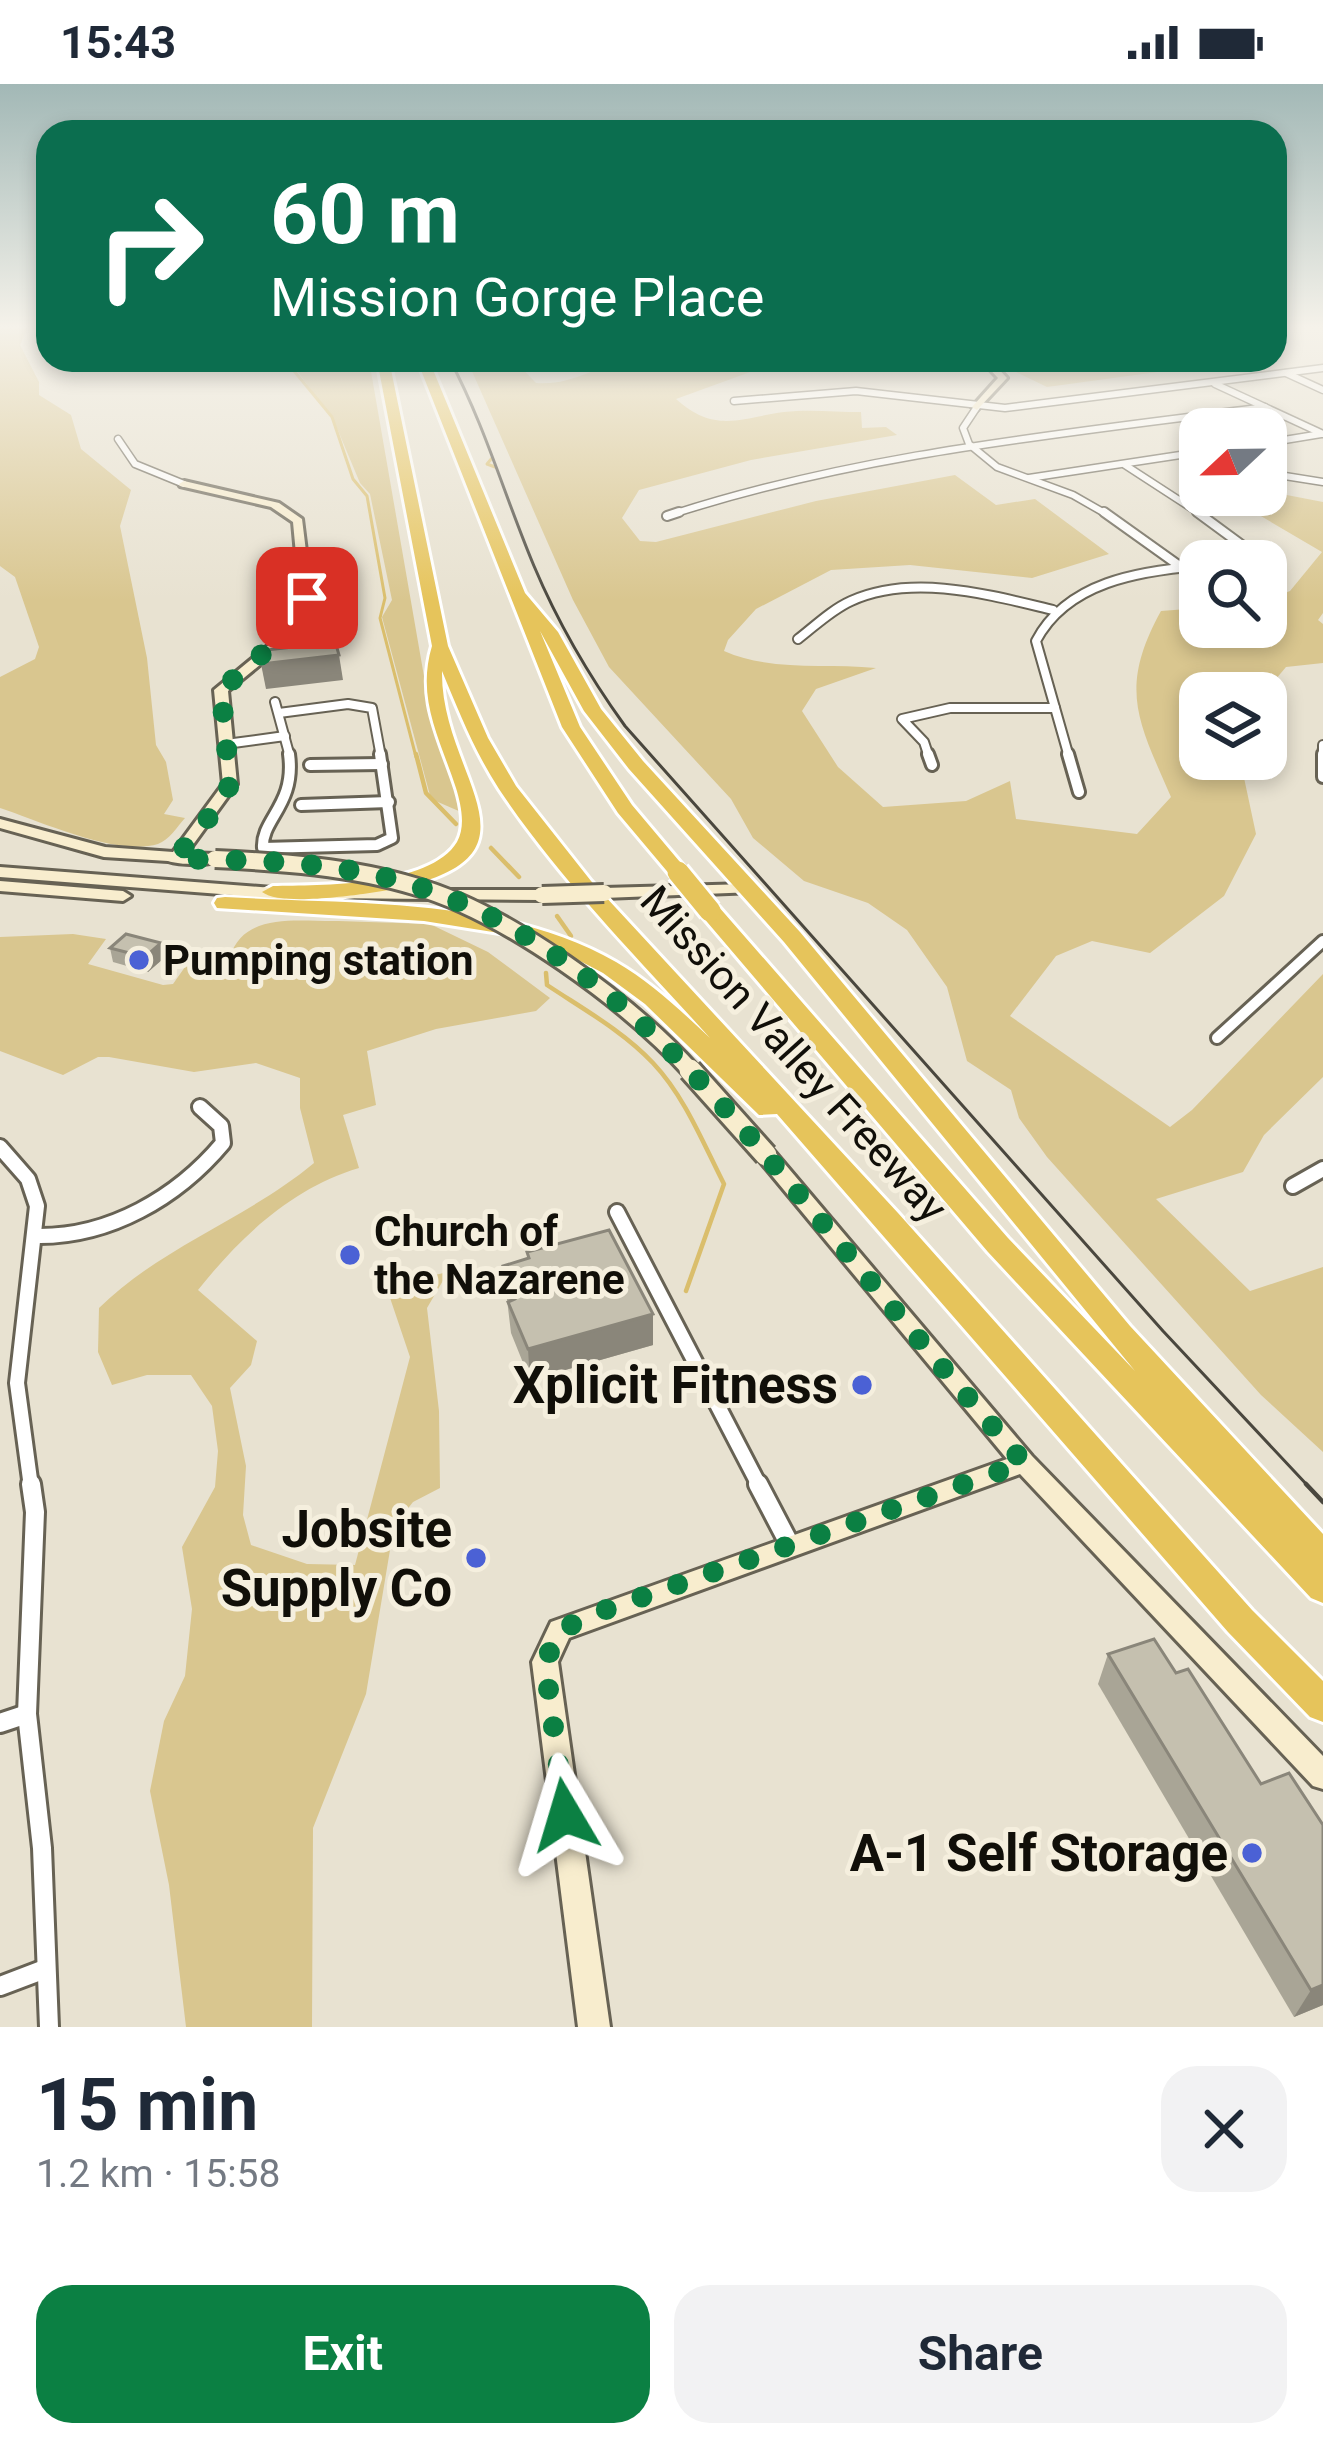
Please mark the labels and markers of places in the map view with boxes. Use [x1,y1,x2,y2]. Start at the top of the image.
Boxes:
pin [256,547,358,649]
place label: Pumping station [163,936,474,985]
marker: Pumping station [126,947,152,973]
place label: Church of the Nazarene [374,1207,625,1304]
marker: Church of the Nazarene [337,1242,363,1268]
place label: Xplicit Fitness [513,1356,838,1415]
marker: Xplicit Fitness [849,1372,875,1398]
place label: Jobsite Supply Co [221,1500,452,1618]
marker: Jobsite Supply Co [463,1545,489,1571]
place label: A-1 Self Storage [850,1824,1228,1883]
marker: A-1 Self Storage [1239,1840,1265,1866]

